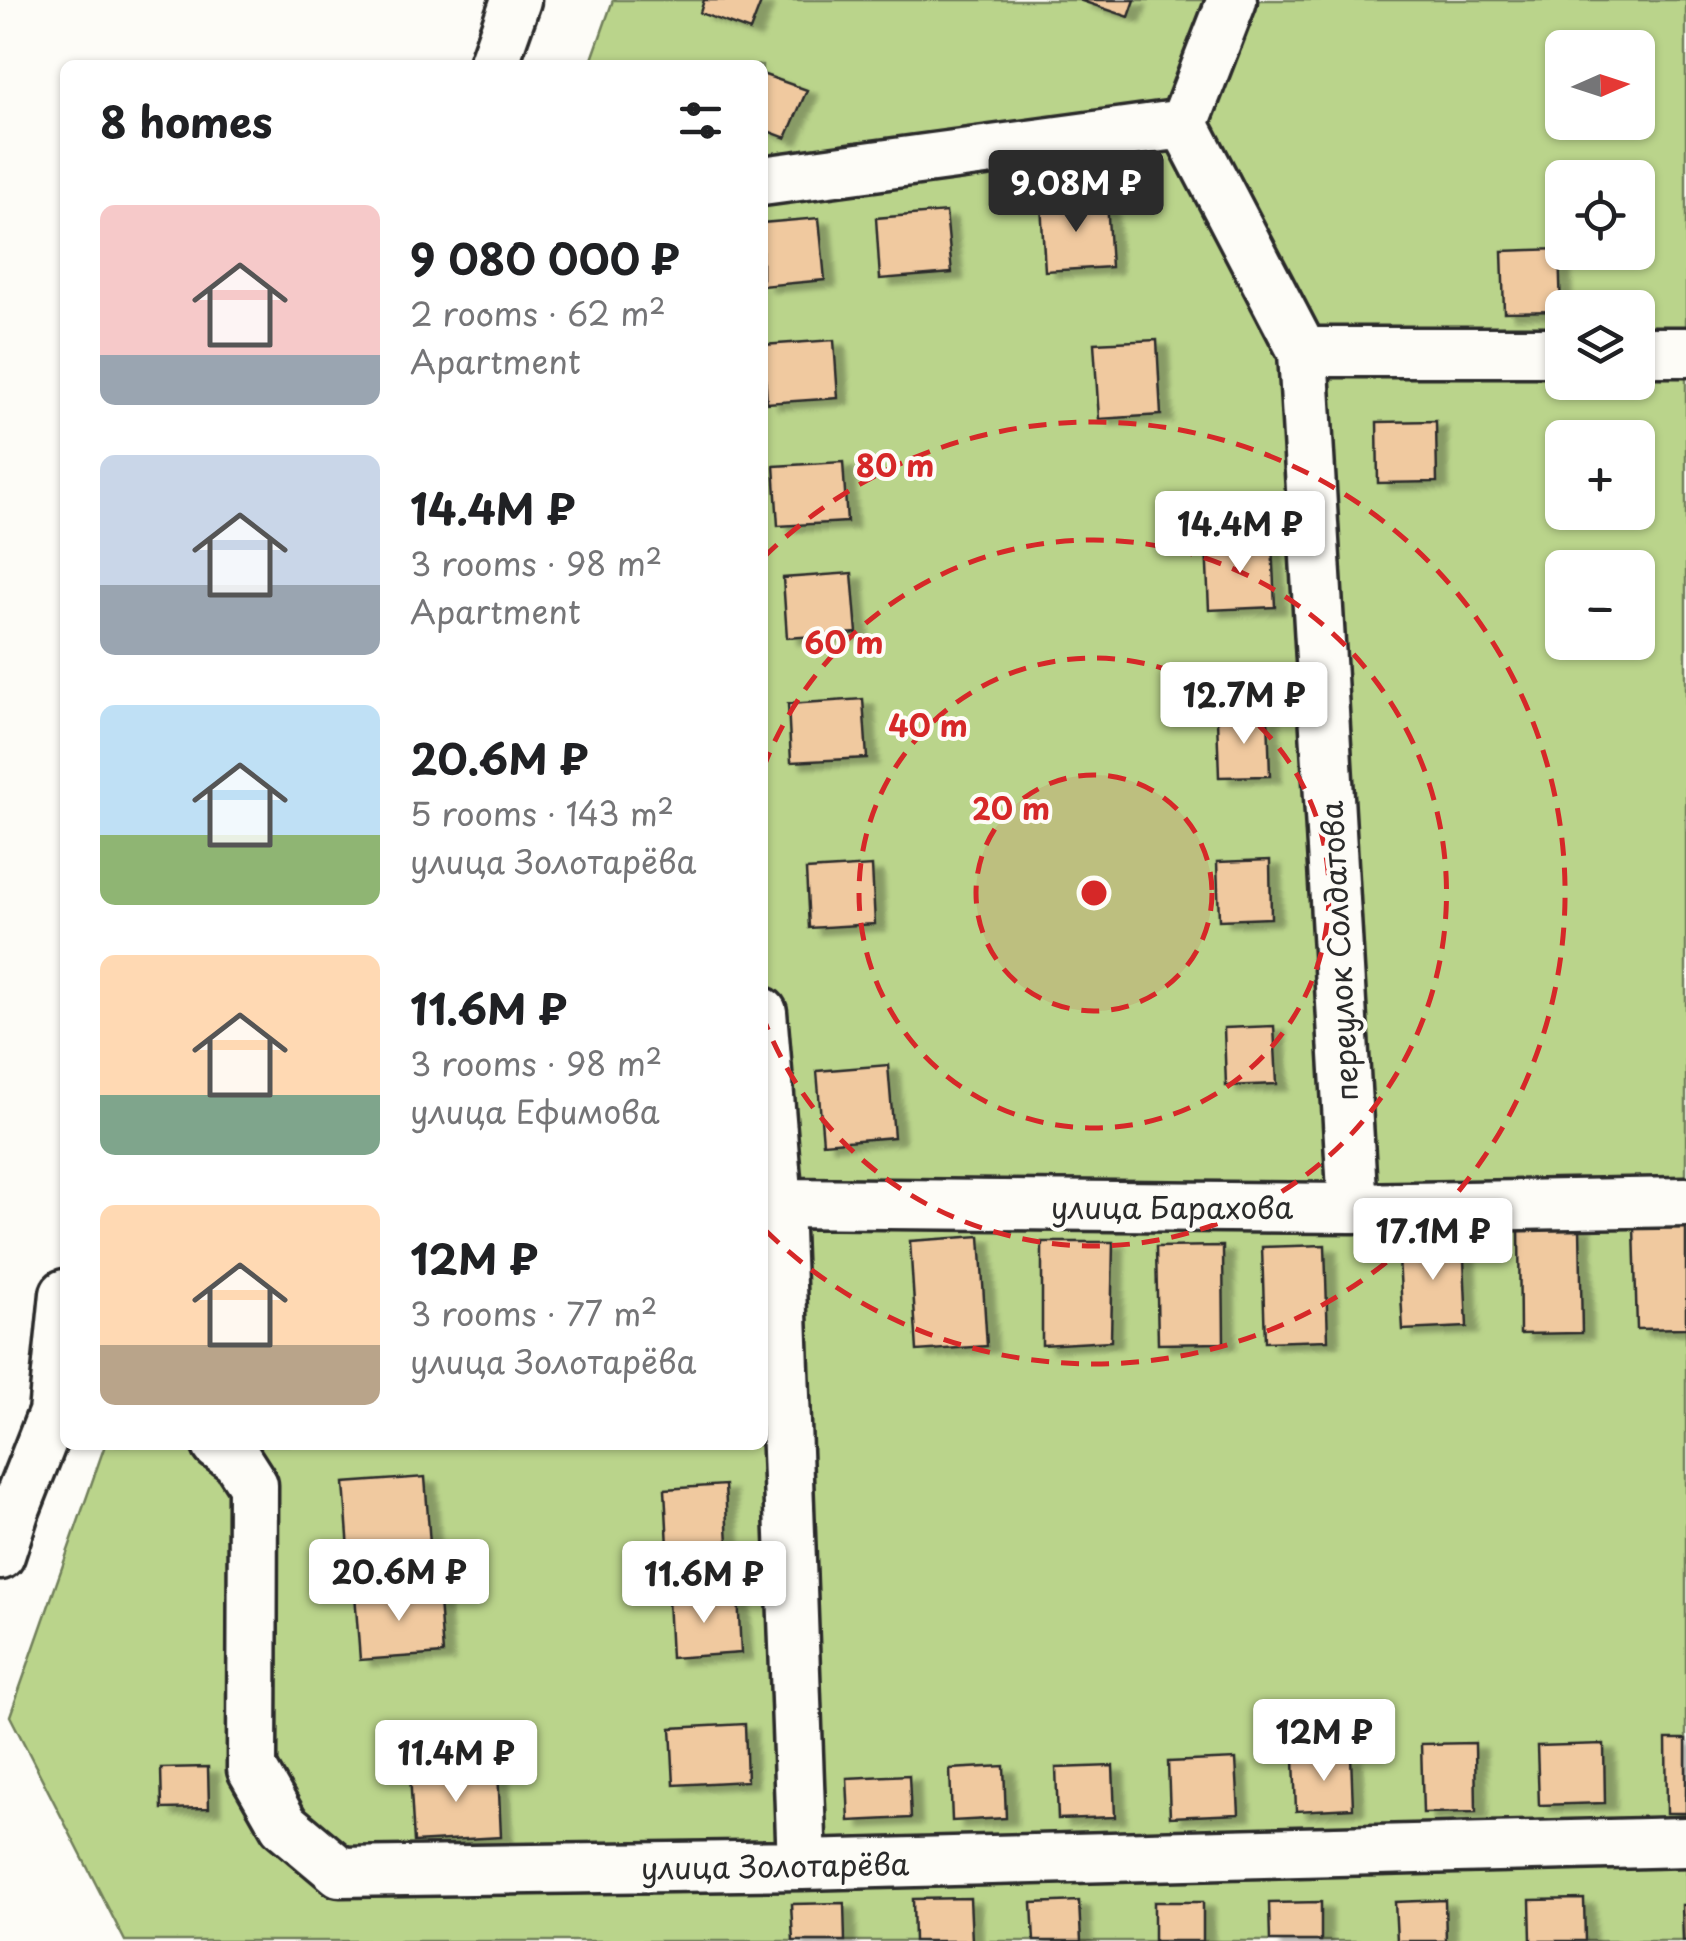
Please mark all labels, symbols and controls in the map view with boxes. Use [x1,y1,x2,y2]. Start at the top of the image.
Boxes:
north arrow [1545,30,1655,140]
map controls [1545,30,1655,660]
text: 8 homes [100,89,273,152]
icon: filters [673,93,728,148]
pin: 9.08M ₽ [984,150,1168,235]
text: 9.08M ₽ [1011,158,1141,206]
button: locate [1545,160,1655,270]
text: 9 080 000 ₽ [410,226,680,289]
icon: home [180,245,300,365]
text: 2 rooms · 62 m² [410,289,666,337]
button: layers [1545,290,1655,400]
text: Apartment [410,337,581,385]
button: + [1545,420,1655,530]
text: 80 m [856,442,934,487]
text: 14.4M ₽ [410,476,575,539]
pin: 14.4M ₽ [1148,491,1332,576]
icon: home [180,495,300,615]
text: 14.4M ₽ [1177,499,1303,547]
text: 3 rooms · 98 m² [410,539,662,587]
button: − [1545,550,1655,660]
text: Apartment [410,587,581,635]
text: 60 m [804,619,884,664]
pin: 12.7M ₽ [1152,662,1336,747]
text: 12.7M ₽ [1182,670,1306,718]
text: 40 m [888,702,968,747]
text: 20.6M ₽ [410,726,588,789]
icon: home [180,745,300,865]
text: 20 m [972,785,1050,830]
text: 5 rooms · 143 m² [410,789,674,837]
street label: переулок Солдатова [1308,799,1368,1102]
text: улица Золотарёва [410,837,696,885]
centre of rings [1076,875,1112,911]
text: 11.6M ₽ [410,976,567,1039]
icon: home [180,995,300,1115]
text: 3 rooms · 98 m² [410,1039,662,1087]
text: улица Ефимова [410,1087,660,1135]
street label: улица Барахова [1051,1184,1294,1229]
pin: 17.1M ₽ [1341,1198,1525,1283]
text: 17.1M ₽ [1375,1206,1491,1254]
text: 12M ₽ [410,1226,538,1289]
icon: home [180,1245,300,1365]
text: 3 rooms · 77 m² [410,1289,658,1337]
text: улица Золотарёва [410,1337,696,1385]
pin: 20.6M ₽ [307,1539,491,1624]
pin: 11.6M ₽ [612,1541,796,1626]
text: 20.6M ₽ [331,1547,467,1595]
text: 11.6M ₽ [644,1549,764,1597]
pin: 12M ₽ [1254,1699,1394,1784]
text: 12M ₽ [1275,1707,1373,1755]
pin: 11.4M ₽ [364,1720,548,1805]
text: 11.4M ₽ [397,1728,515,1776]
street label: улица Золотарёва [640,1840,910,1890]

